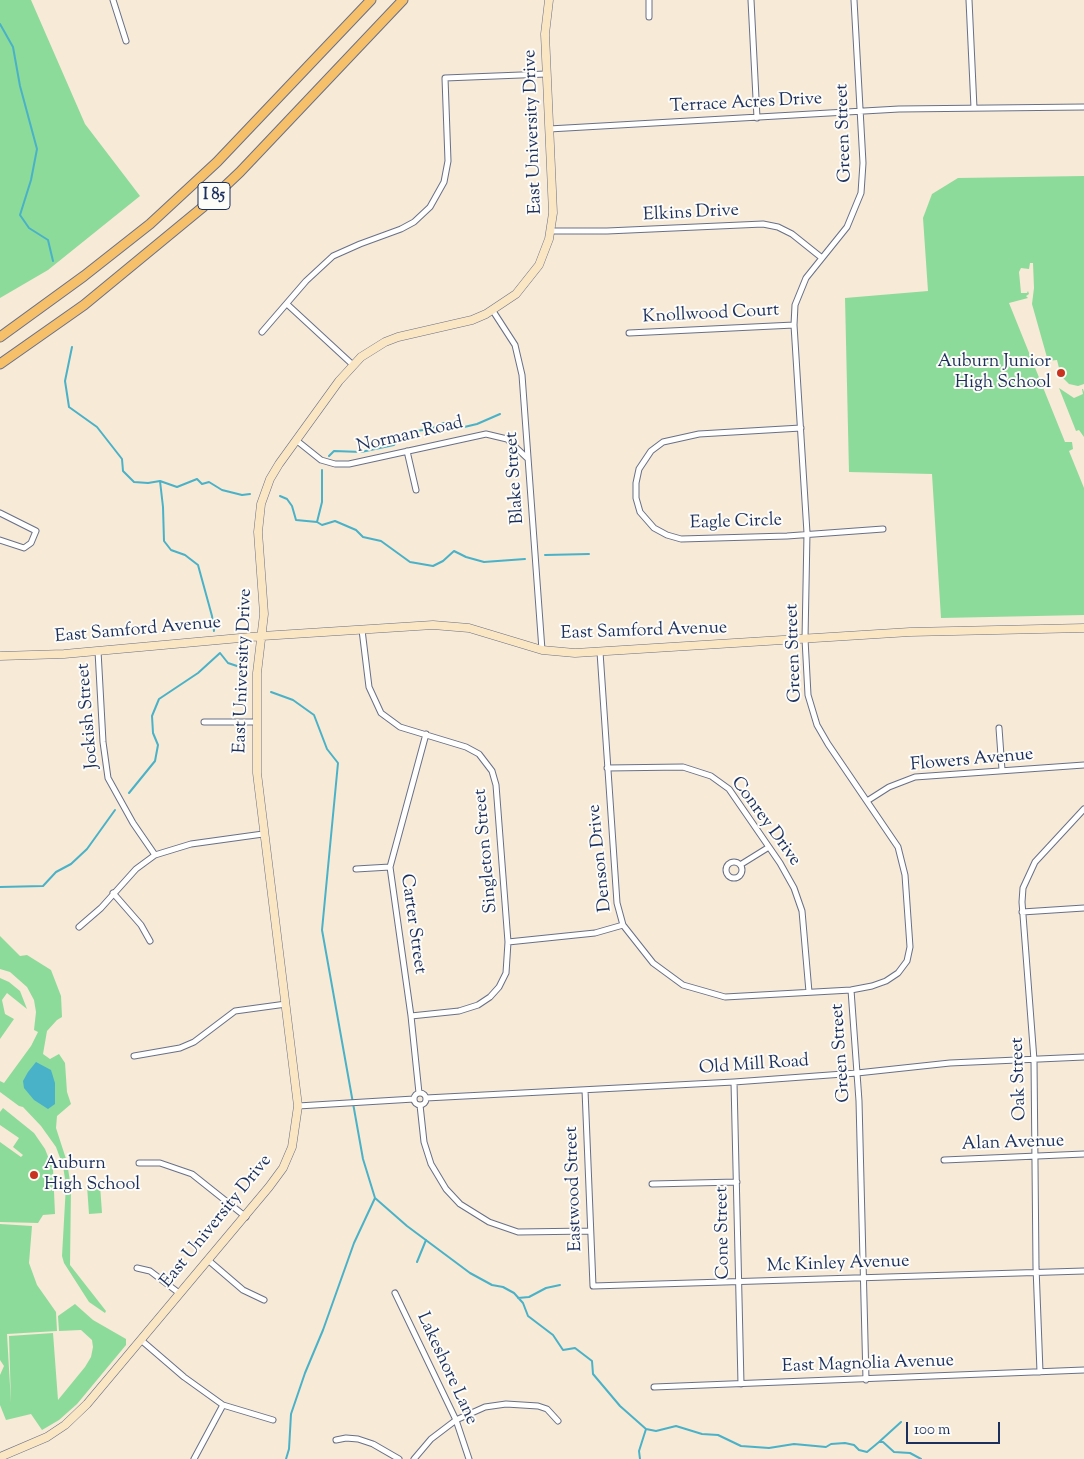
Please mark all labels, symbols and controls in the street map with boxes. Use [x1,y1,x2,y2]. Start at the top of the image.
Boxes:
street label: East University Drive [520,49,548,215]
street label: Green Street [832,83,858,183]
street label: Terrace Acres Drive [669,89,823,119]
road number: I 85 [198,182,230,210]
street label: Elkins Drive [643,201,739,227]
street label: Knollwood Court [642,301,780,329]
place label: Auburn Junior High School [938,352,1051,394]
marker: Auburn Junior High School [1055,367,1067,379]
street label: Norman Road [355,413,465,459]
street label: Blake Street [502,431,530,525]
street label: Eagle Circle [690,511,782,535]
street label: East University Drive [230,588,258,754]
street label: Green Street [782,603,808,703]
street label: East Samford Avenue [54,613,222,649]
street label: East Samford Avenue [560,618,728,646]
street label: Jockish Street [74,662,104,770]
street label: Flowers Avenue [910,745,1034,777]
street label: Conrey Drive [725,773,805,871]
street label: Singleton Street [471,788,503,914]
street label: Denson Drive [585,803,617,913]
street label: Carter Street [394,873,430,975]
street label: Green Street [828,1003,856,1103]
street label: Oak Street [1008,1037,1032,1121]
street label: Old Mill Road [698,1051,810,1081]
street label: Eastwood Street [562,1126,588,1252]
street label: Alan Avenue [961,1131,1065,1157]
street label: East University Drive [157,1151,277,1293]
place label: Auburn High School [44,1154,140,1196]
marker: Auburn High School [28,1169,40,1181]
street label: Cone Street [712,1186,736,1280]
street label: Mc Kinley Avenue [766,1252,910,1278]
street label: Lakeshore Lane [411,1309,481,1429]
street label: East Magnolia Avenue [782,1351,954,1379]
scale bar [909,1412,1003,1444]
text: 100 m [914,1420,950,1441]

